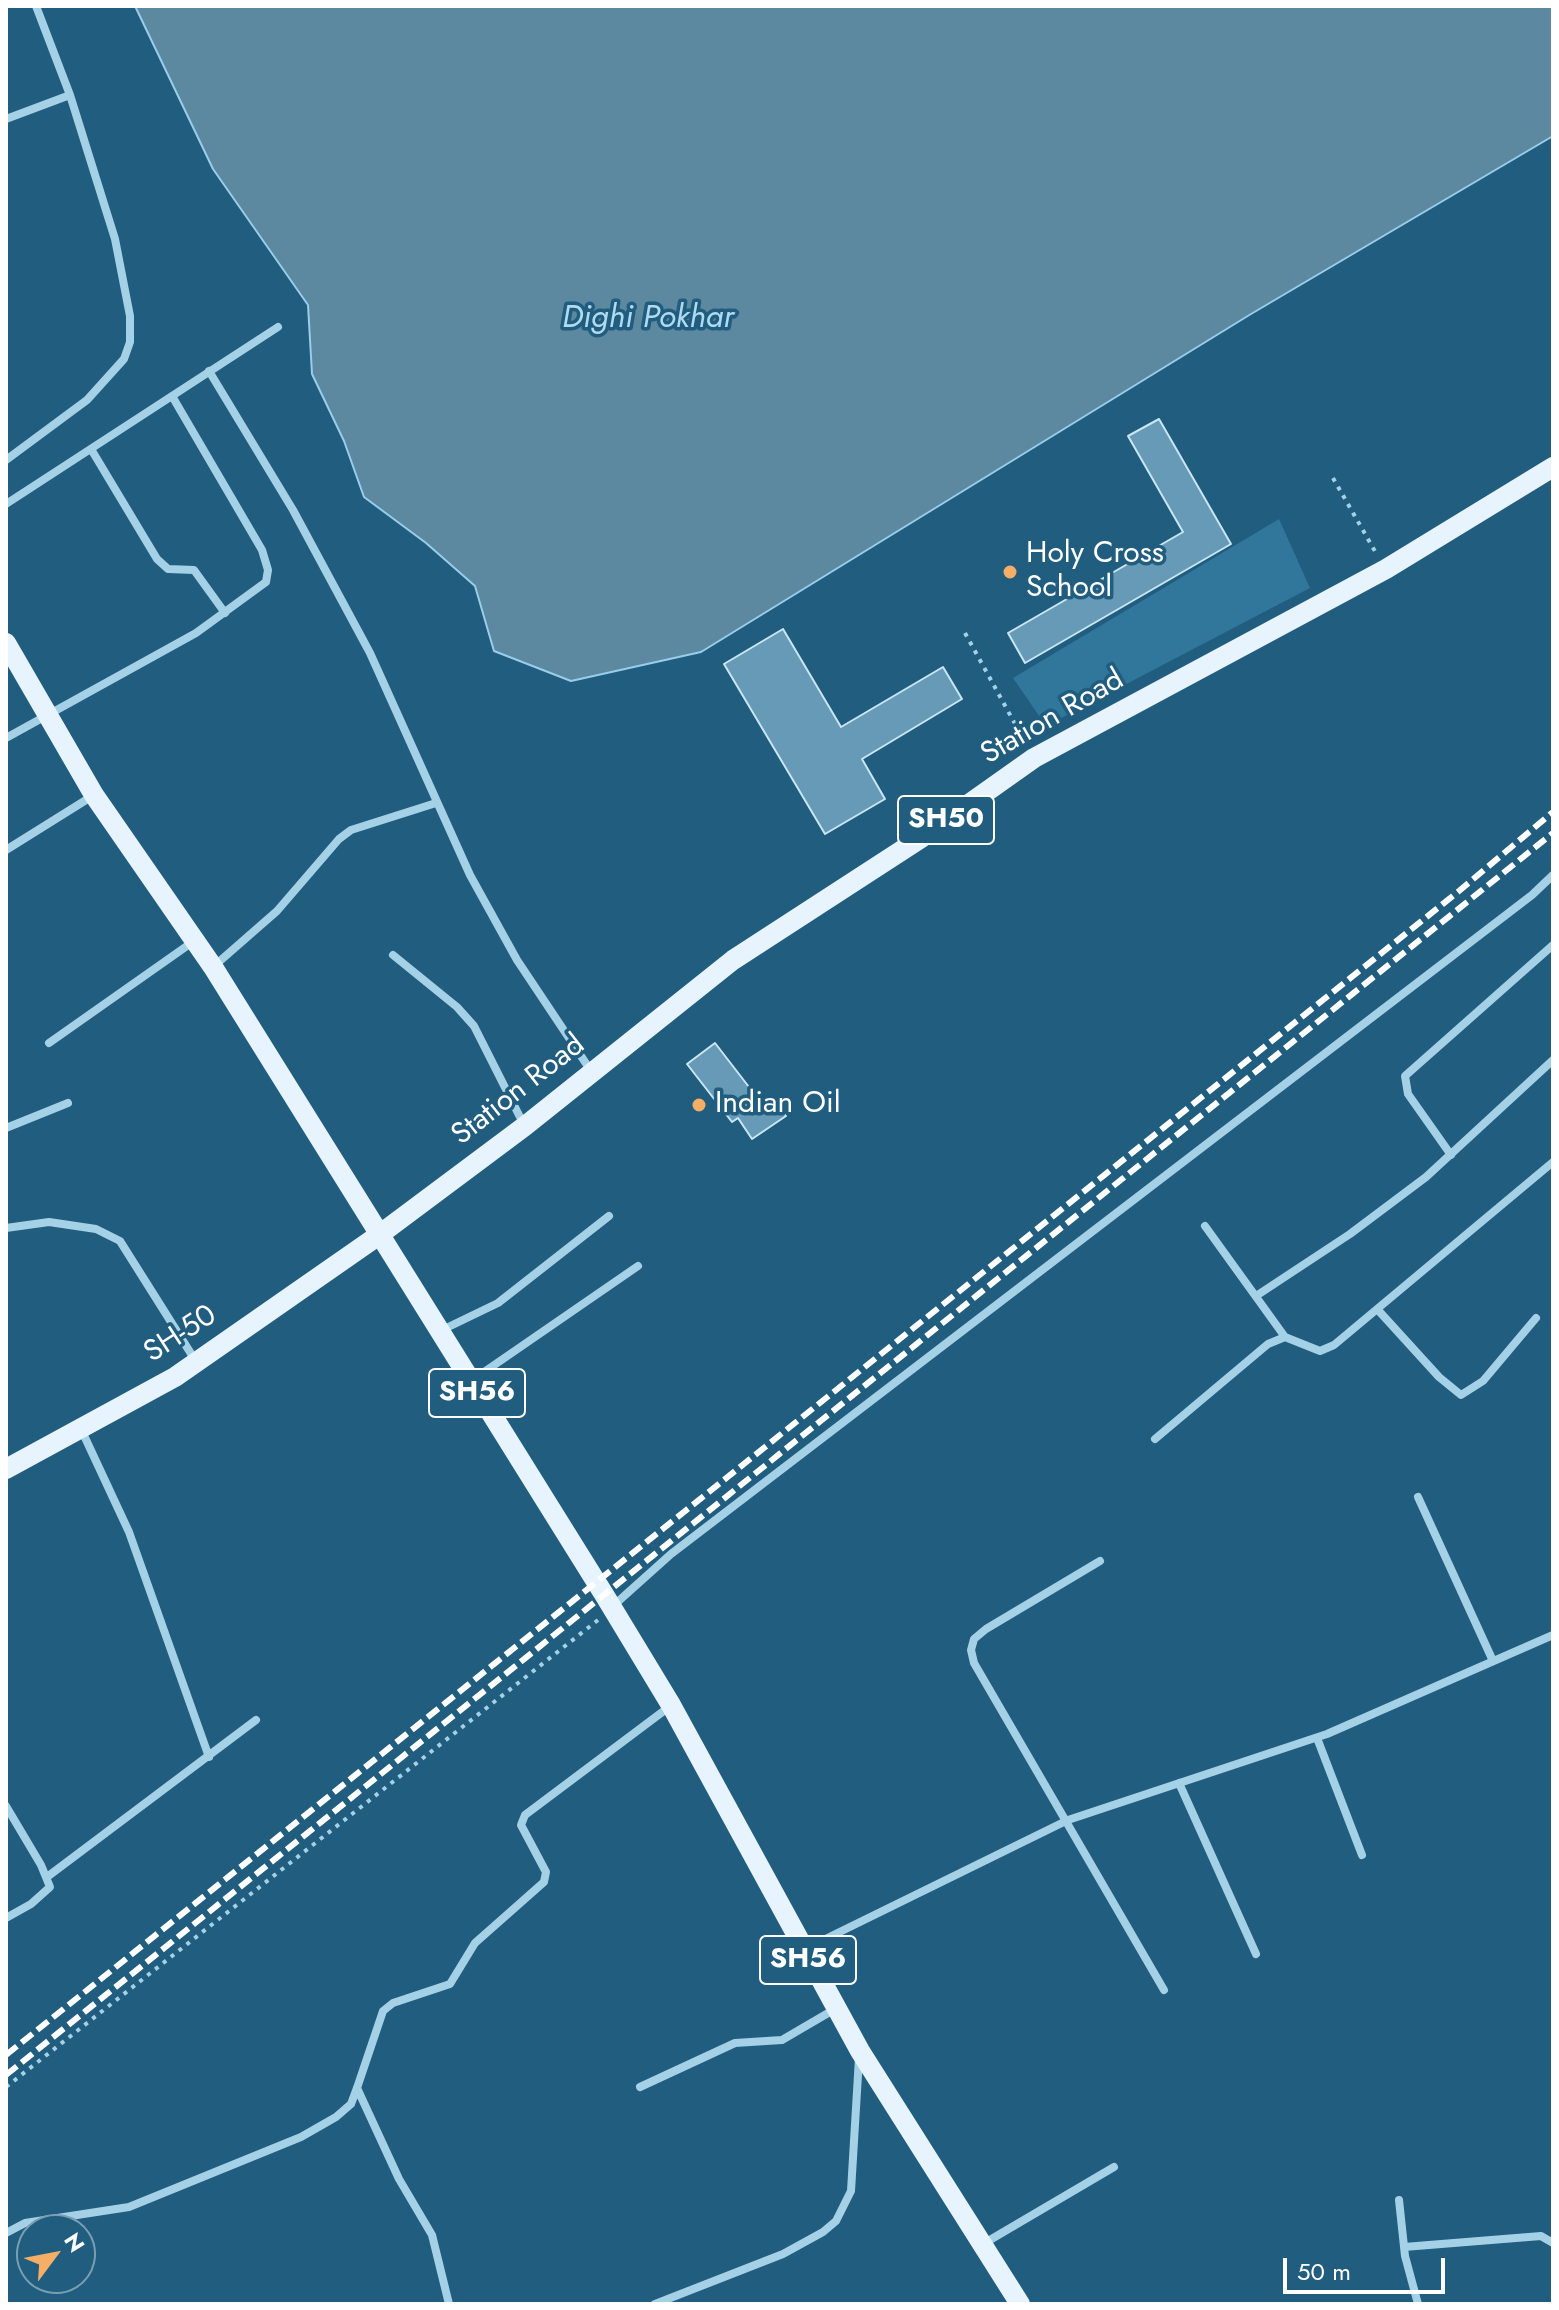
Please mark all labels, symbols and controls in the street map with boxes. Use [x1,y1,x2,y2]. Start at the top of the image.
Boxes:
water label: Dighi Pokhar [562,300,734,338]
place label: Holy Cross School [1026,537,1164,608]
marker: Holy Cross School [1001,563,1019,581]
street label: Station Road [975,663,1131,773]
road number: SH50 [898,796,994,844]
street label: Station Road [445,1028,593,1154]
place label: Indian Oil [715,1087,841,1123]
marker: Indian Oil [690,1096,708,1114]
street label: SH-50 [138,1298,224,1372]
road number: SH56 [429,1369,525,1417]
road number: SH56 [760,1936,856,1984]
north arrow [16,2214,96,2294]
text: N [56,2226,93,2258]
scale bar [1287,2242,1449,2292]
text: 50 m [1297,2254,1351,2289]

